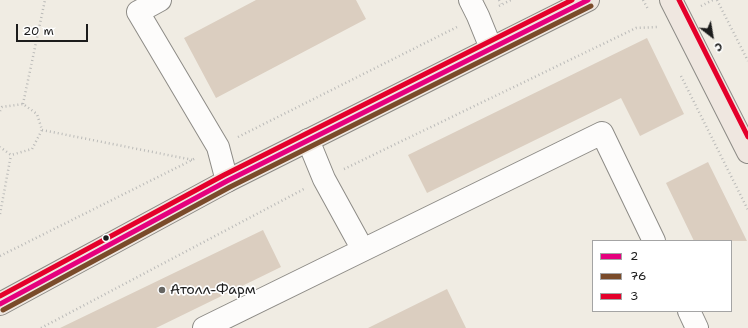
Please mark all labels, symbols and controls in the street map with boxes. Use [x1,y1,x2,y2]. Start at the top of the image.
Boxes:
scale bar [18,16,90,42]
north arrow [692,16,732,56]
text: 20 m [23,23,54,39]
text: С [712,39,725,55]
unlabelled marker [101,233,111,243]
legend [592,240,732,312]
text: 2 [630,248,638,264]
text: 76 [630,268,646,284]
place label: Атолл-Фарм [170,282,256,298]
marker: Атолл-Фарм [157,285,167,295]
text: 3 [630,288,638,304]

